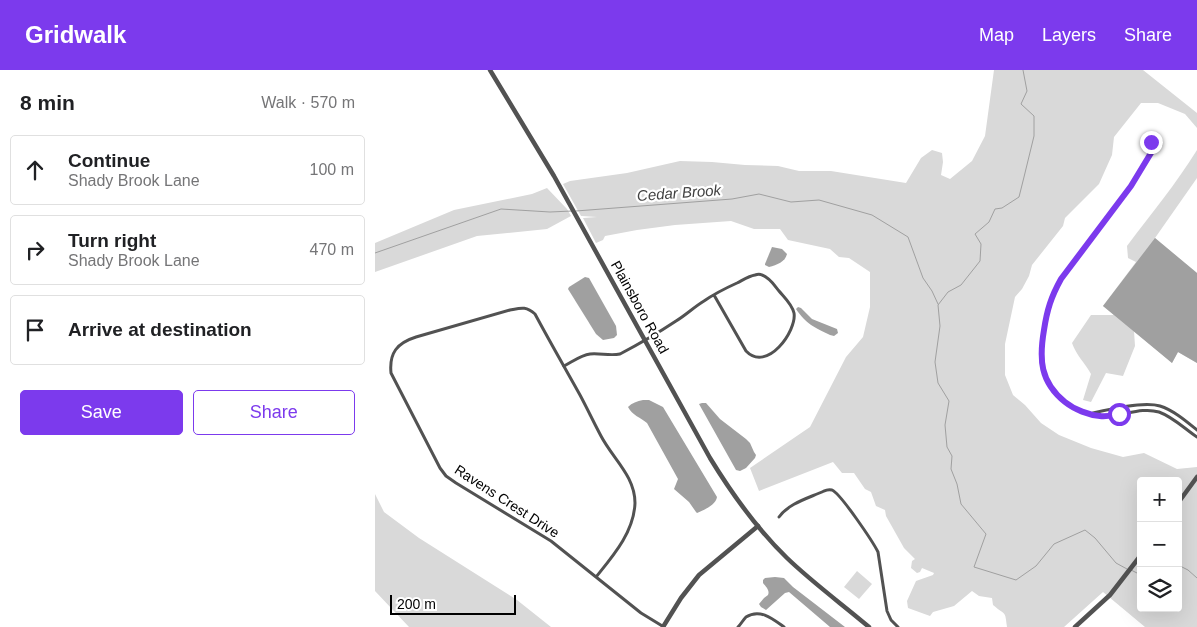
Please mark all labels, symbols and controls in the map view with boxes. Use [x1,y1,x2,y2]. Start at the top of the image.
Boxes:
text: Gridwalk [25,21,126,48]
text: Map [979,25,1014,45]
text: Layers [1042,25,1096,45]
text: Share [1124,25,1172,45]
text: 8 min [20,91,75,114]
text: Walk · 570 m [261,94,355,111]
route end [1140,131,1163,154]
text: Continue [68,150,150,171]
icon: ahead [21,156,49,184]
text: 100 m [310,161,354,178]
text: Shady Brook Lane [68,172,200,189]
water label: Cedar Brook [636,181,723,204]
text: Turn right [68,230,156,251]
icon: right [21,236,49,264]
text: 470 m [310,241,354,258]
text: Shady Brook Lane [68,252,200,269]
street label: Plainsboro Road [608,258,672,356]
icon: arrive [21,316,49,344]
text: Arrive at destination [68,319,252,340]
button: Save [20,390,183,435]
button: Share [193,390,355,435]
route start [1108,403,1131,426]
street label: Ravens Crest Drive [452,461,562,541]
map controls [1137,477,1182,612]
button: + [1137,477,1182,522]
button: − [1137,522,1182,567]
button: layers [1137,567,1182,612]
scale bar [390,592,516,615]
text: 200 m [397,596,436,612]

